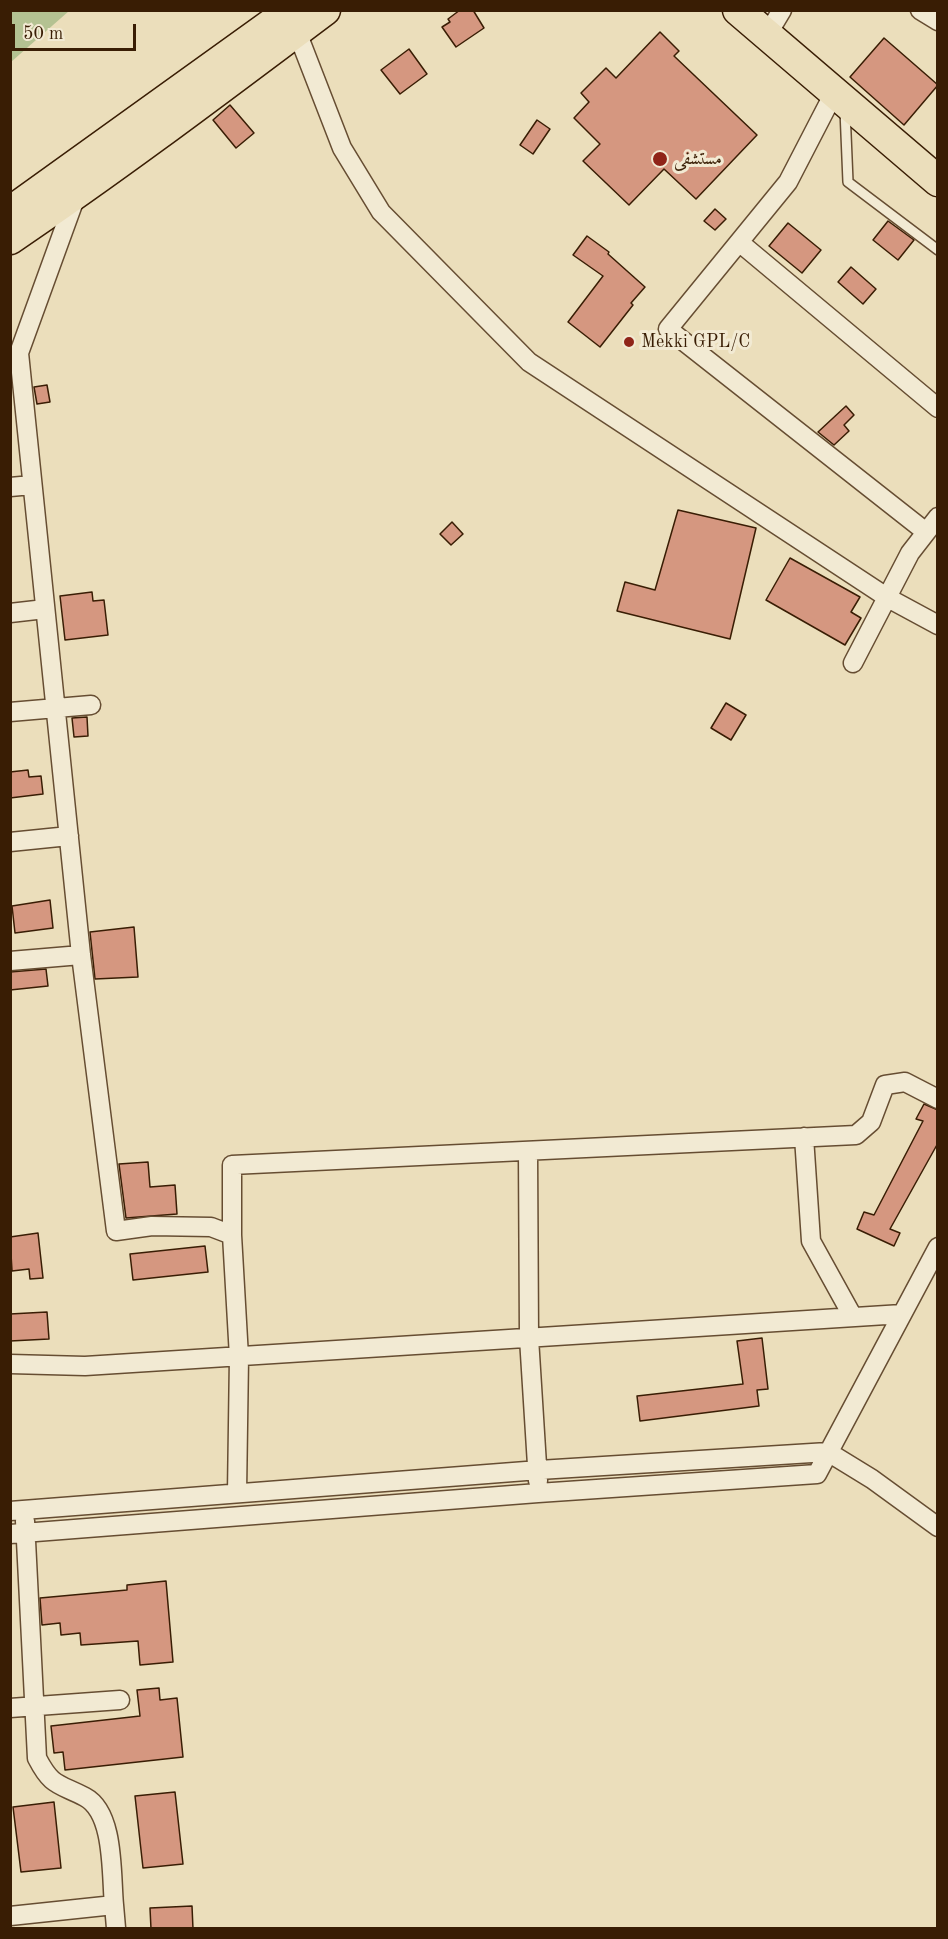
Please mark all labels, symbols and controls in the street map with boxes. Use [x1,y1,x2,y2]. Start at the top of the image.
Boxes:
scale bar [15,12,140,50]
text: 50 m [23,25,63,43]
place label: مستشفى [674,148,722,170]
marker: مستشفى [651,150,669,168]
place label: Mekki GPL/C [641,331,750,353]
marker: Mekki GPL/C [622,335,636,349]

